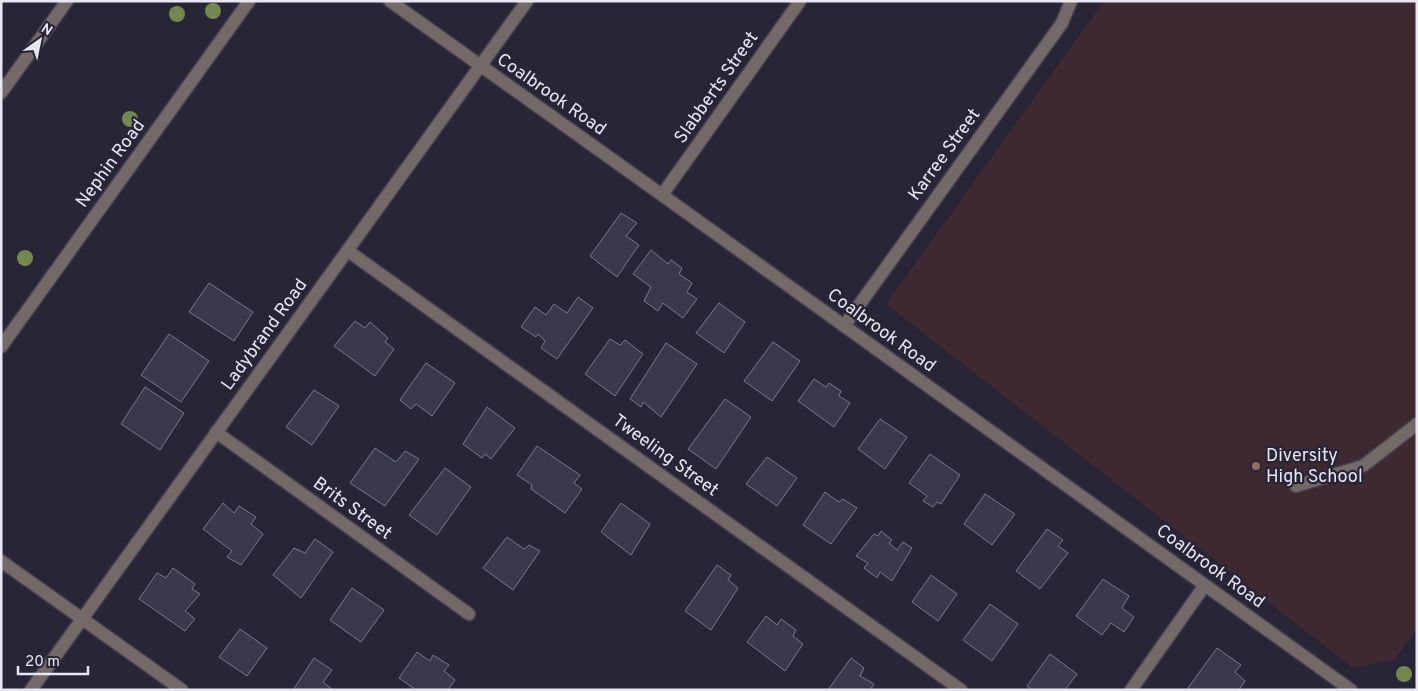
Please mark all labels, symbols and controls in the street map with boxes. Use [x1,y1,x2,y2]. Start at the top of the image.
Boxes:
north arrow [15,15,65,65]
text: N [37,20,55,40]
street label: Slabberts Street [670,28,764,148]
street label: Coalbrook Road [492,49,610,141]
street label: Karree Street [904,104,986,206]
street label: Nephin Road [71,115,151,213]
street label: Ladybrand Road [217,275,313,395]
street label: Coalbrook Road [822,284,940,378]
street label: Tweeling Street [607,410,723,502]
place label: Diversity High School [1266,445,1363,489]
marker: Diversity High School [1250,460,1262,472]
street label: Brits Street [308,473,396,545]
street label: Coalbrook Road [1151,520,1269,614]
scale bar [18,644,88,676]
text: 20 m [25,653,60,672]

